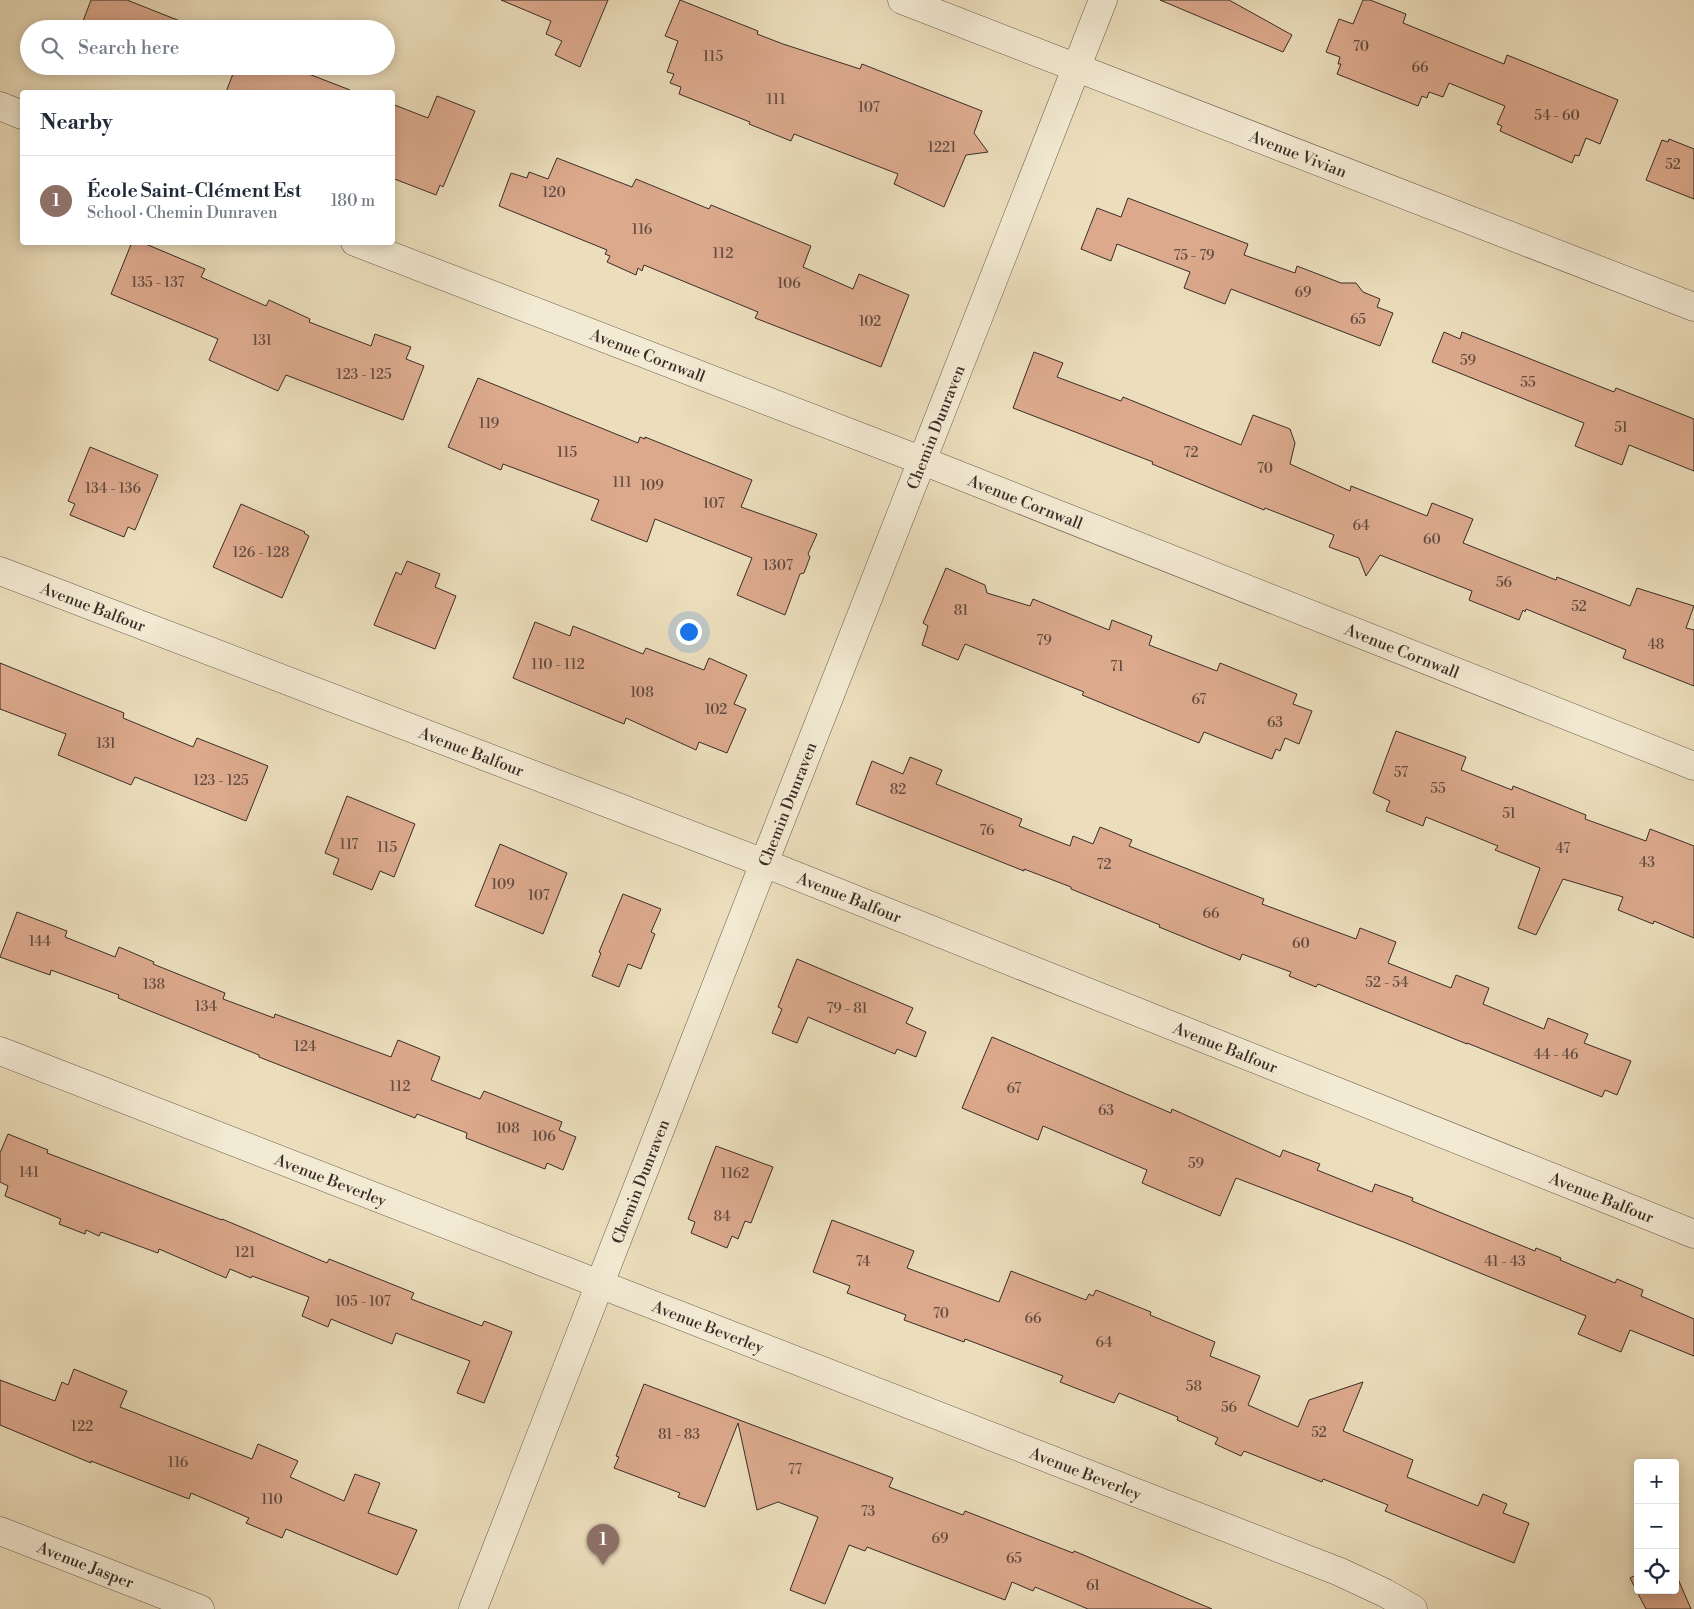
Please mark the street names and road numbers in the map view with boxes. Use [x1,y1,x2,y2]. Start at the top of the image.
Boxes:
street label: Avenue Vivian [1245,126,1350,183]
street label: Avenue Cornwall [586,324,708,387]
street label: Chemin Dunraven [903,362,970,493]
street label: Avenue Cornwall [964,470,1086,534]
street label: Avenue Balfour [37,578,148,637]
street label: Avenue Cornwall [1341,619,1462,683]
street label: Avenue Balfour [415,723,527,781]
street label: Chemin Dunraven [755,739,822,870]
street label: Avenue Balfour [793,868,904,928]
street label: Avenue Balfour [1169,1018,1281,1078]
street label: Chemin Dunraven [607,1116,674,1247]
street label: Avenue Beverley [271,1149,390,1211]
street label: Avenue Balfour [1545,1168,1657,1228]
street label: Avenue Beverley [648,1296,767,1358]
street label: Avenue Beverley [1026,1443,1144,1505]
street label: Avenue Jasper [33,1537,137,1593]

